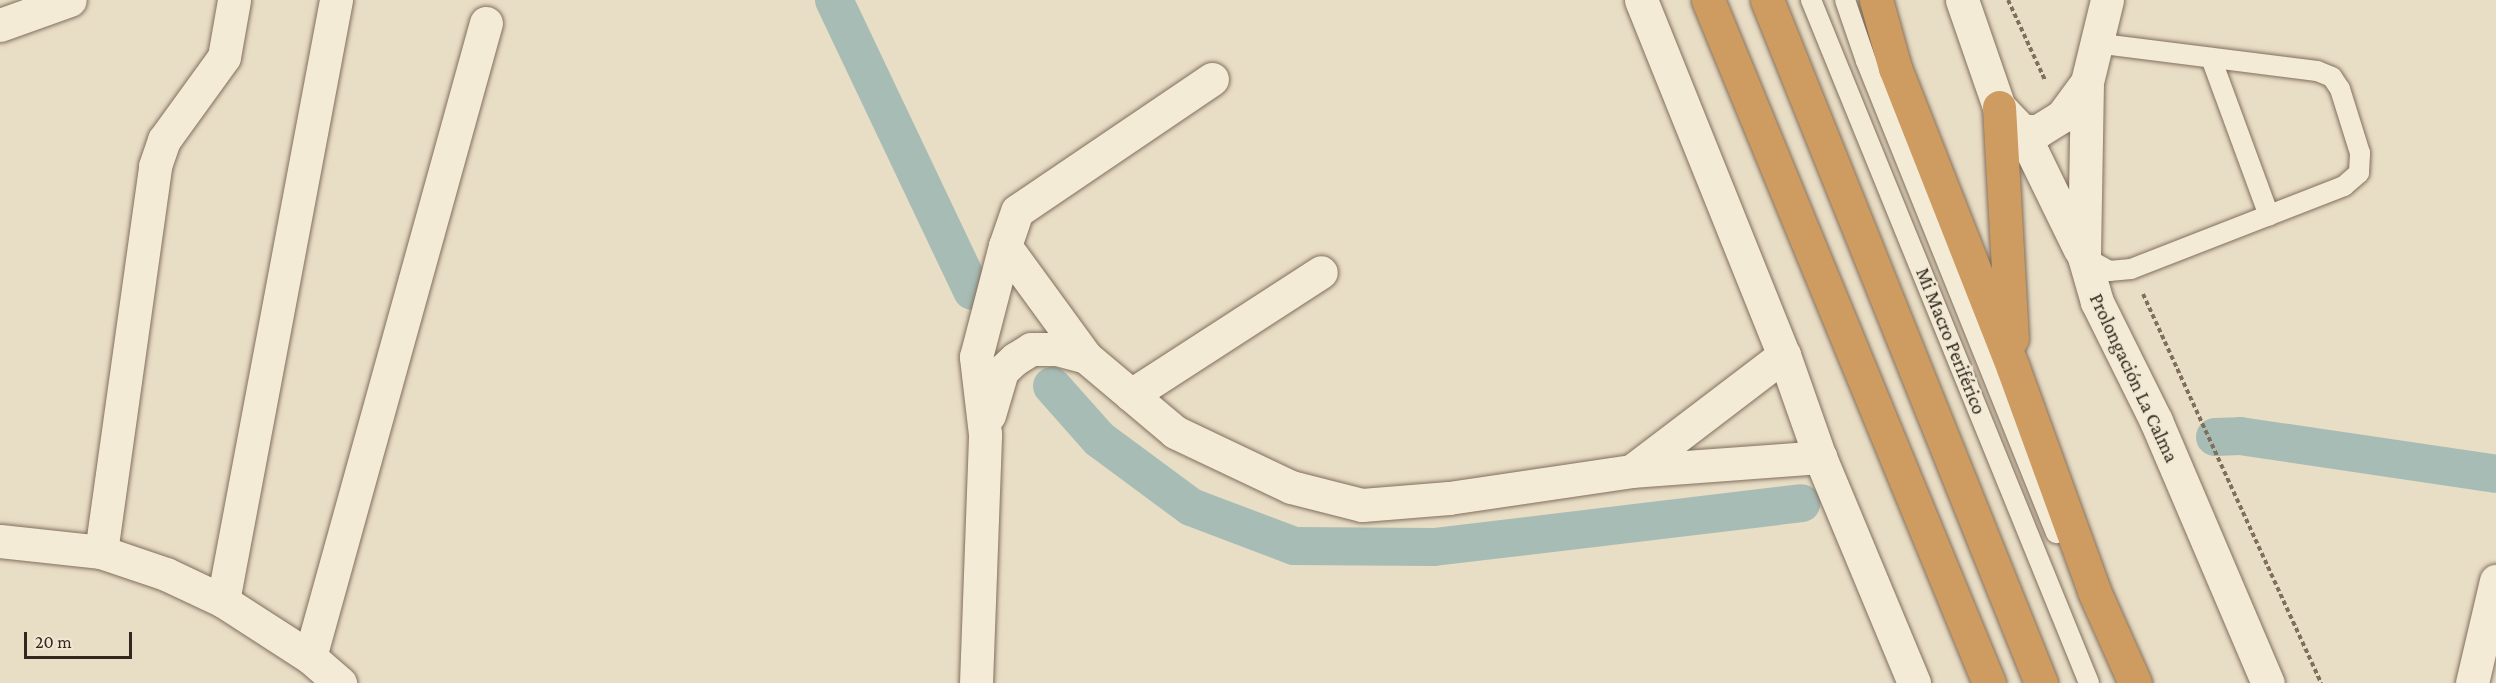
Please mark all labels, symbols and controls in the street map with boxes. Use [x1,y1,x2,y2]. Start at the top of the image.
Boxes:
street label: Mi Macro Periférico [1911,264,1991,418]
street label: Prolongación La Calma [2084,290,2184,466]
scale bar [27,620,135,658]
text: 20 m [35,632,72,652]

